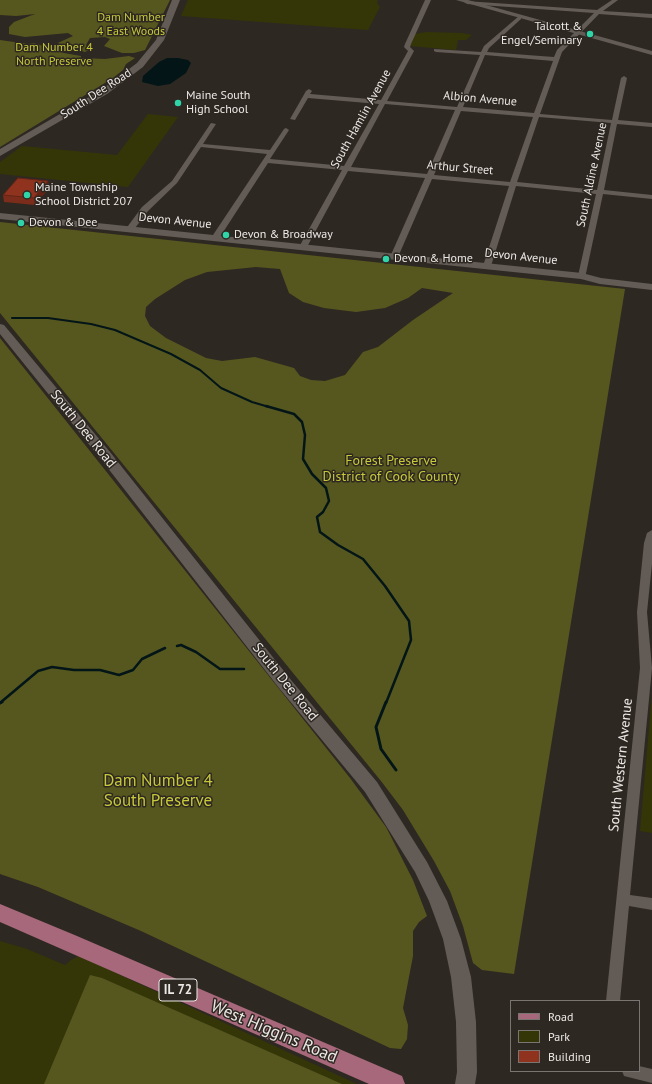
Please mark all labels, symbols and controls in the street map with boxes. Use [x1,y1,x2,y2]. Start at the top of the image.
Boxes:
park label: Dam Number 4 East Woods [97,11,165,39]
place label: Talcott & Engel/Seminary [501,20,582,48]
marker: Talcott & Engel/Seminary [585,29,595,39]
park label: Dam Number 4 North Preserve [15,41,93,69]
street label: South Dee Road [58,66,134,122]
street label: South Hamlin Avenue [328,67,394,171]
place label: Maine South High School [186,89,250,117]
street label: Albion Avenue [443,89,517,109]
marker: Maine South High School [173,98,183,108]
street label: South Aldine Avenue [574,121,610,229]
street label: Arthur Street [426,158,494,178]
place label: Maine Township School District 207 [35,181,133,209]
marker: Maine Township School District 207 [22,190,32,200]
street label: Devon Avenue [138,210,212,232]
place label: Devon & Dee [29,216,97,230]
marker: Devon & Dee [16,218,26,228]
place label: Devon & Broadway [234,228,333,242]
marker: Devon & Broadway [221,230,231,240]
street label: Devon Avenue [484,246,558,268]
place label: Devon & Home [394,252,473,266]
marker: Devon & Home [381,254,391,264]
street label: South Dee Road [47,387,119,471]
park label: Forest Preserve District of Cook County [323,453,459,486]
street label: South Dee Road [249,640,321,724]
street label: South Western Avenue [606,697,636,833]
park label: Dam Number 4 South Preserve [103,771,213,811]
road number: IL 72 [159,979,197,1001]
street label: West Higgins Road [208,996,340,1068]
legend [510,1000,640,1072]
text: Road [548,1009,573,1024]
text: Park [548,1029,570,1044]
text: Building [548,1049,591,1064]

